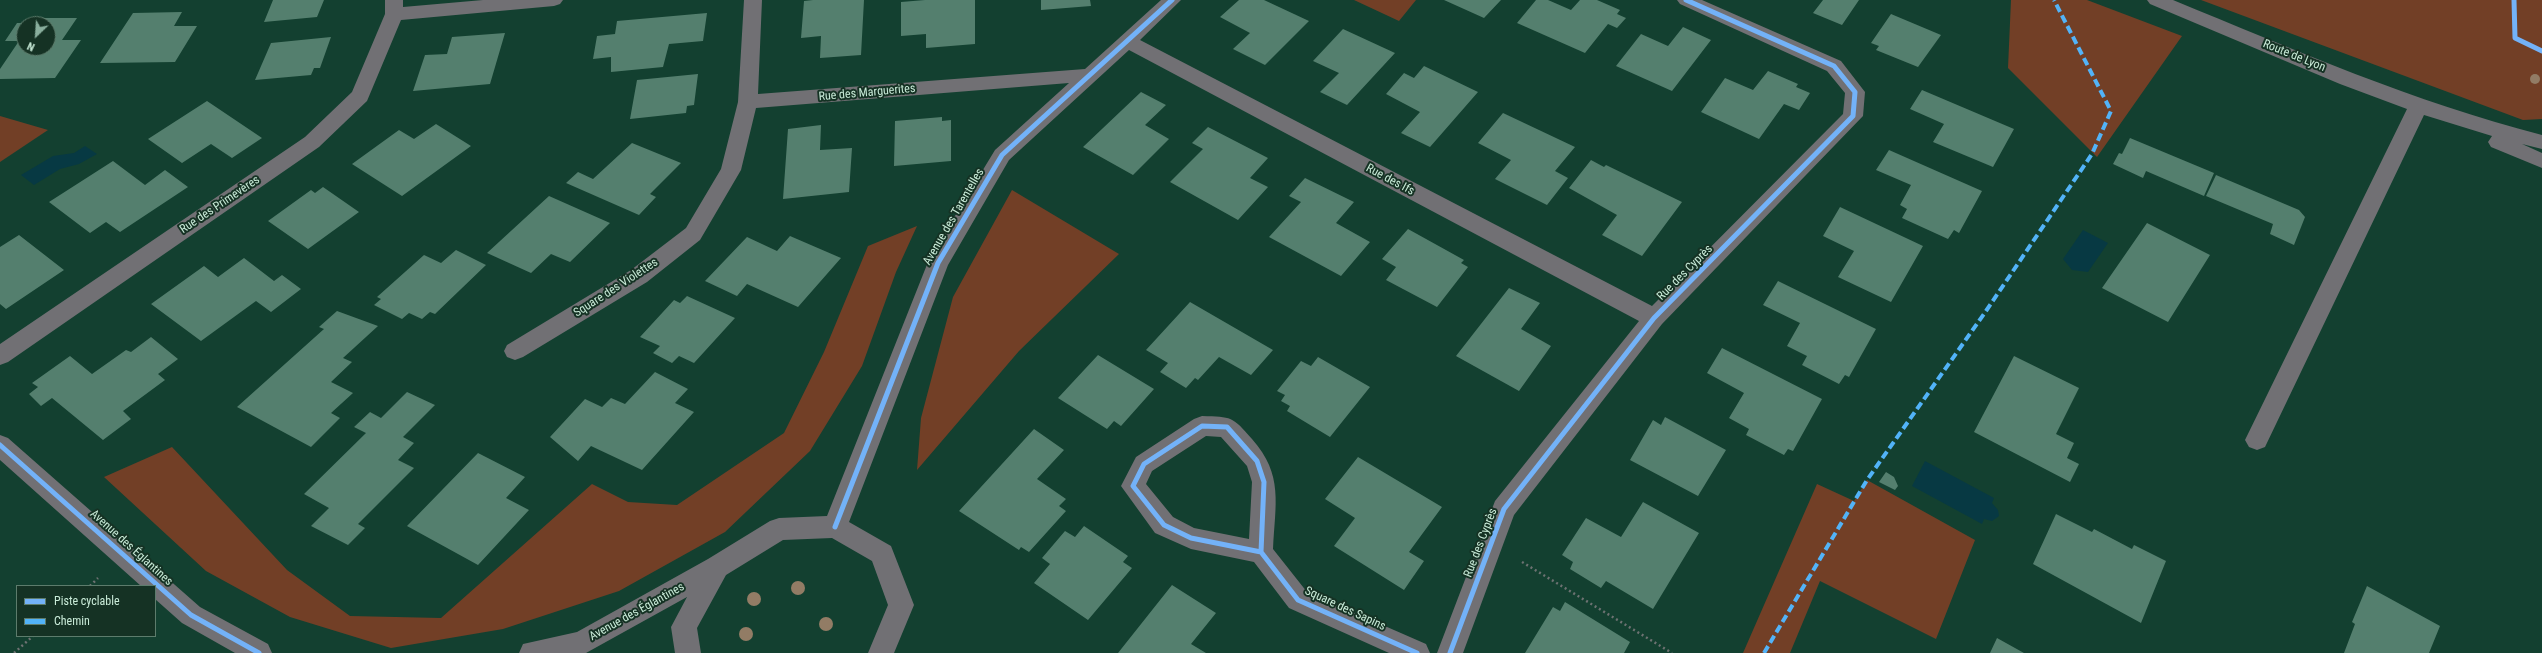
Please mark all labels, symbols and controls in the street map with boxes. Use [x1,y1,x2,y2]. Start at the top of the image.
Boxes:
north arrow [16,16,56,56]
street label: Route de Lyon [2261,37,2327,75]
text: N [25,39,37,54]
street label: Rue des Marguerites [818,82,916,104]
street label: Rue des Ifs [1363,161,1417,199]
street label: Avenue des Tarentelles [920,166,988,268]
street label: Rue des Primevères [177,173,263,237]
street label: Rue des Cyprès [1654,242,1716,304]
street label: Square des Violettes [571,255,661,321]
street label: Rue des Cyprès [1461,506,1501,580]
street label: Avenue des Églantines [87,507,175,589]
street label: Avenue des Églantines [587,580,687,644]
street label: Square des Sapins [1302,584,1388,634]
legend [16,585,156,637]
text: Piste cyclable [54,594,120,608]
text: Chemin [54,614,90,628]

